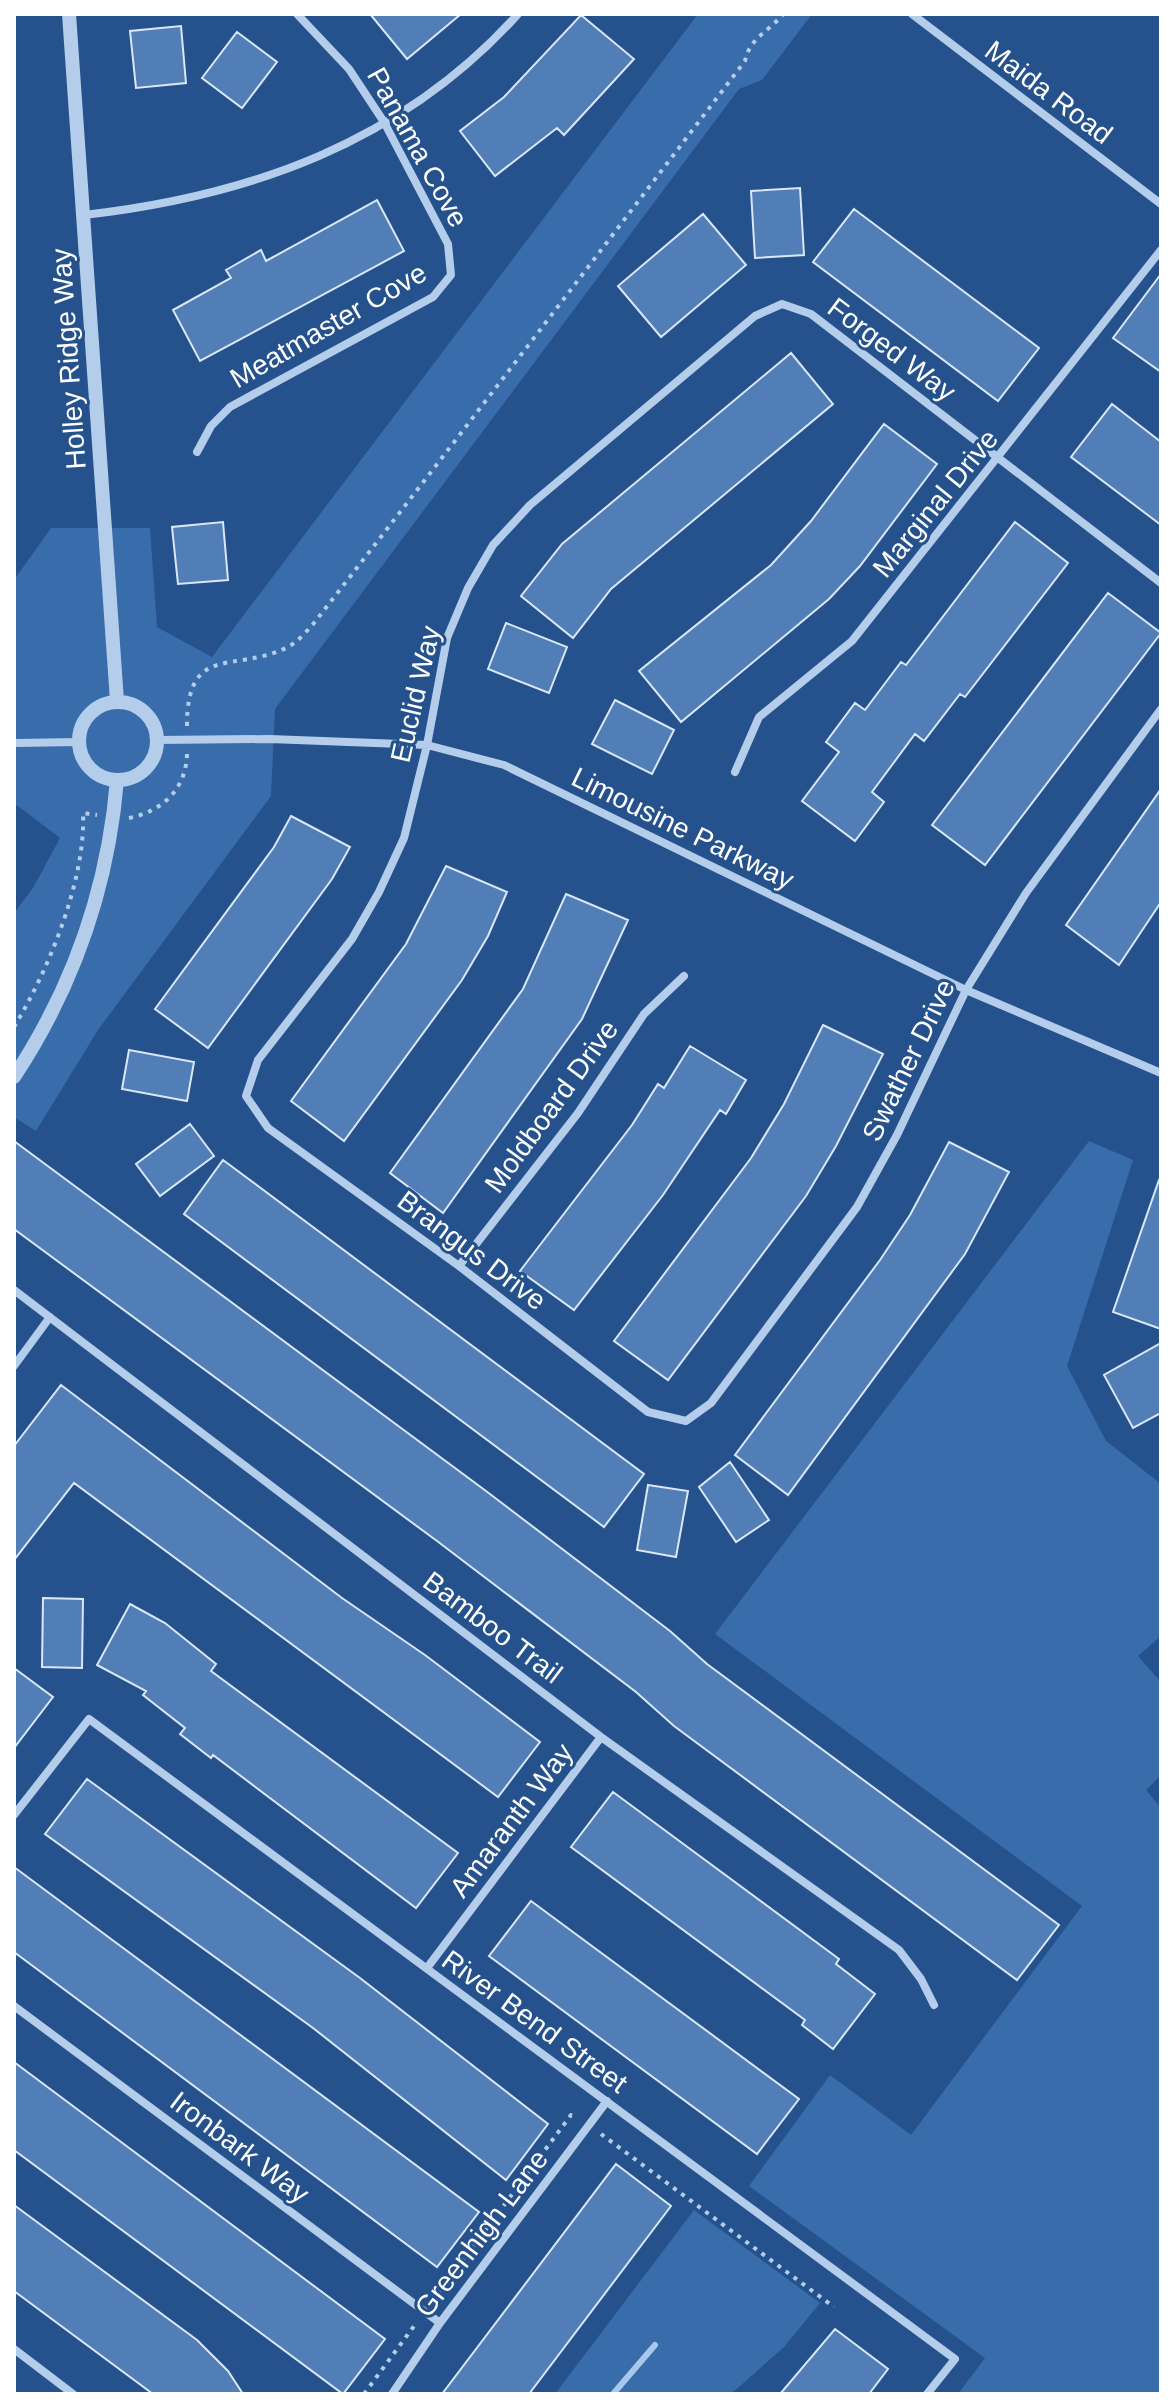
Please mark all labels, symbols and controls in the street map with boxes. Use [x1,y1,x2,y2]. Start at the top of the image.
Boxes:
street label: Maida Road [979,35,1118,150]
street label: Panama Cove [361,62,474,232]
street label: Holley Ridge Way [45,247,92,471]
street label: Meatmaster Cove [225,257,432,394]
street label: Forged Way [822,291,962,407]
street label: Marginal Drive [867,423,1004,583]
street label: Euclid Way [385,623,446,765]
street label: Limousine Parkway [567,761,799,896]
street label: Swather Drive [856,974,961,1146]
street label: Moldboard Drive [478,1014,624,1198]
street label: Brangus Drive [392,1185,552,1316]
street label: Bamboo Trail [417,1565,568,1689]
street label: Amaranth Way [444,1737,579,1903]
street label: River Bend Street [436,1944,633,2099]
street label: Ironbark Way [164,2085,315,2210]
street label: Greenhigh Lane [409,2144,554,2323]

